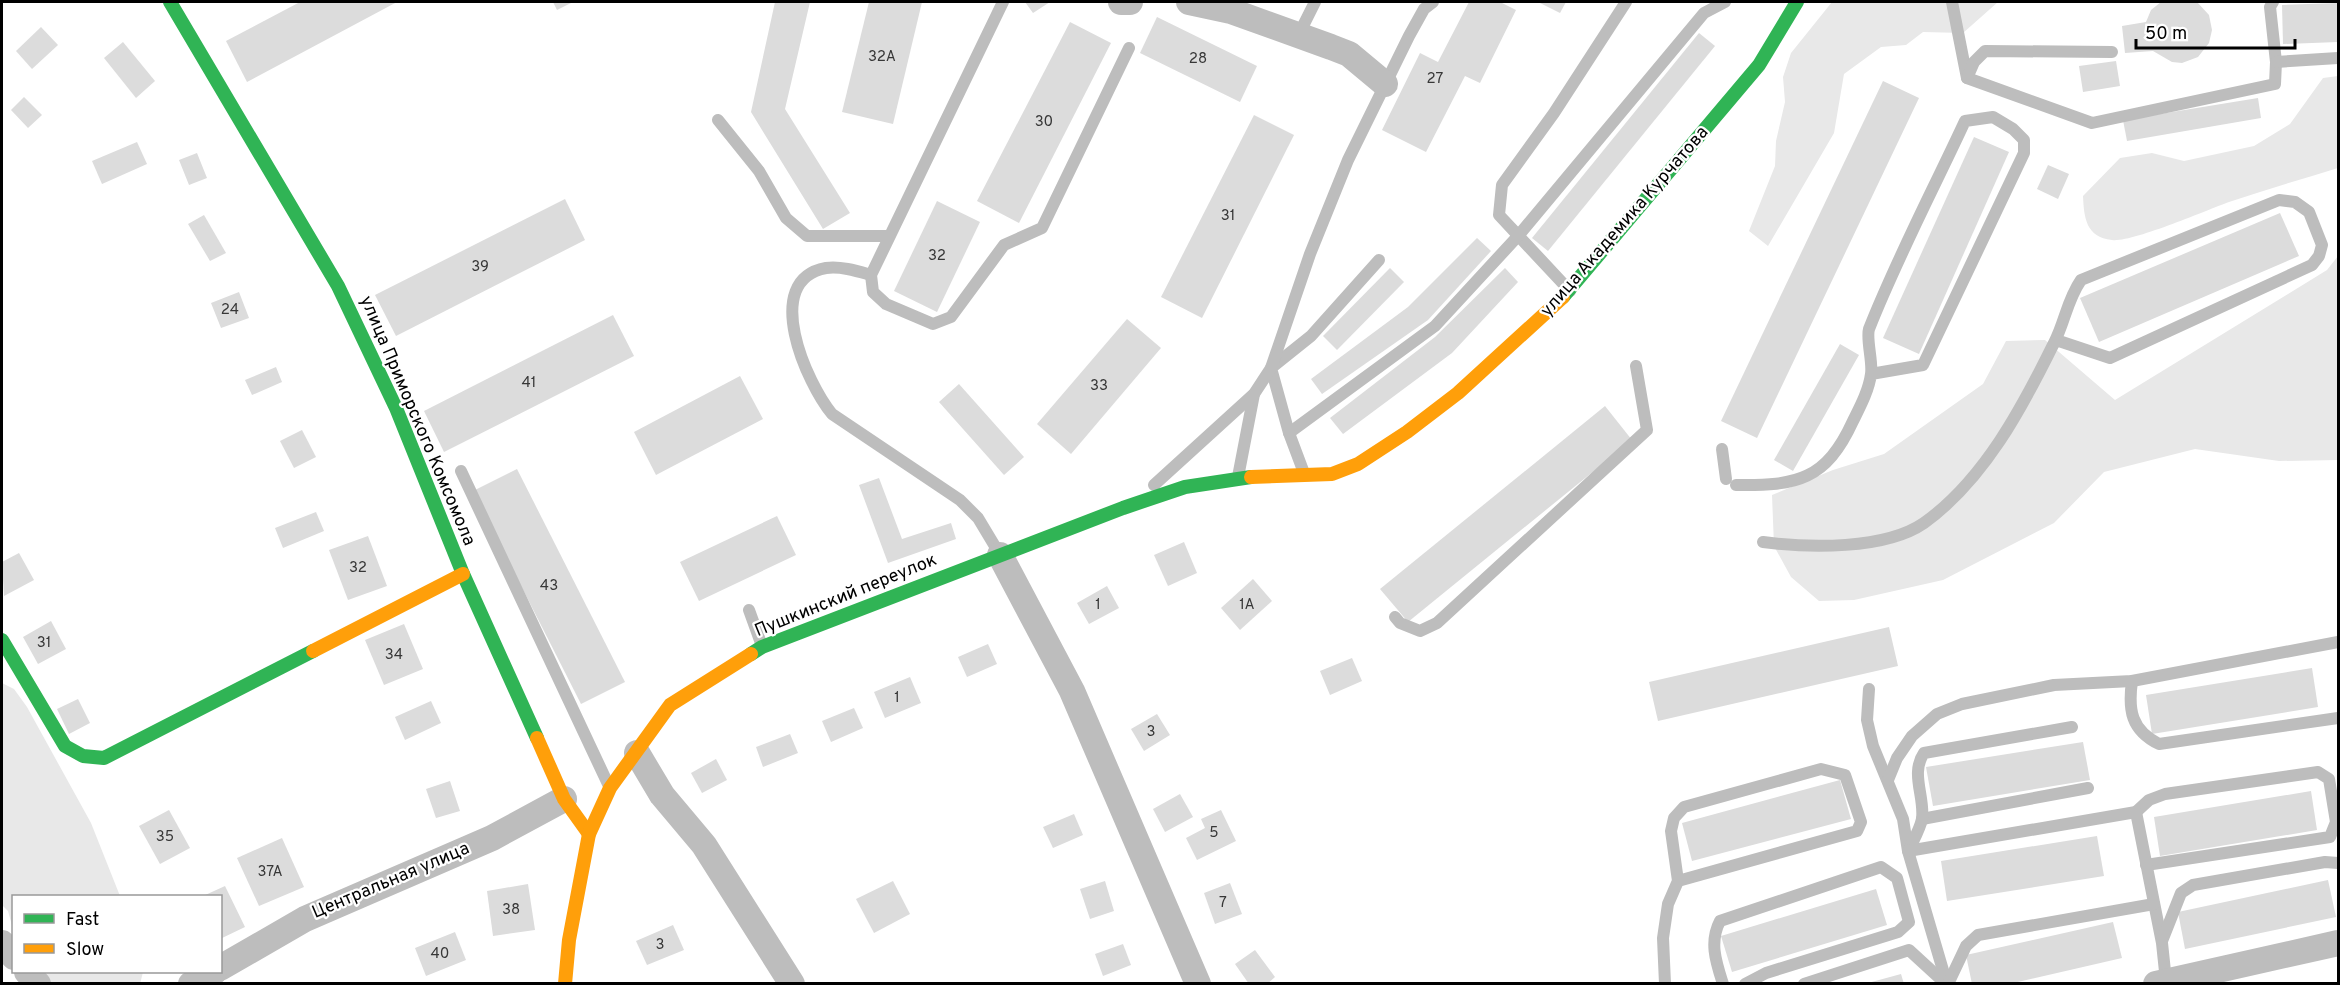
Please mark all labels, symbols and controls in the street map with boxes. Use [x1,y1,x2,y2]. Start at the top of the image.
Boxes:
scale bar [2136,12,2295,50]
text: 50 m [2145,23,2187,46]
house number: 32А [868,48,896,67]
house number: 28 [1189,50,1207,69]
house number: 27 [1427,70,1444,89]
house number: 30 [1035,113,1053,132]
street label: улица Академика Курчатова [1536,122,1714,322]
house number: 31 [1221,207,1235,226]
house number: 32 [928,247,946,266]
house number: 39 [471,258,489,277]
street label: улица Приморского Комсомола [354,293,480,549]
house number: 24 [221,301,239,320]
house number: 41 [522,374,536,393]
house number: 33 [1090,377,1108,396]
street label: Пушкинский переулок [752,549,940,643]
house number: 32 [349,559,367,578]
house number: 43 [540,577,558,596]
house number: 1 [1095,596,1101,615]
house number: 1А [1239,596,1255,615]
house number: 31 [37,634,51,653]
house number: 34 [385,646,403,665]
house number: 1 [894,689,900,708]
house number: 3 [1146,723,1156,742]
house number: 5 [1209,824,1219,843]
house number: 35 [156,828,174,847]
street label: Центральная улица [309,837,473,925]
house number: 37А [257,863,283,882]
house number: 7 [1219,894,1227,913]
legend [12,895,222,973]
house number: 38 [502,901,520,920]
text: Fast [66,909,99,932]
house number: 3 [655,936,665,955]
text: Slow [66,939,104,962]
house number: 40 [431,945,449,964]

